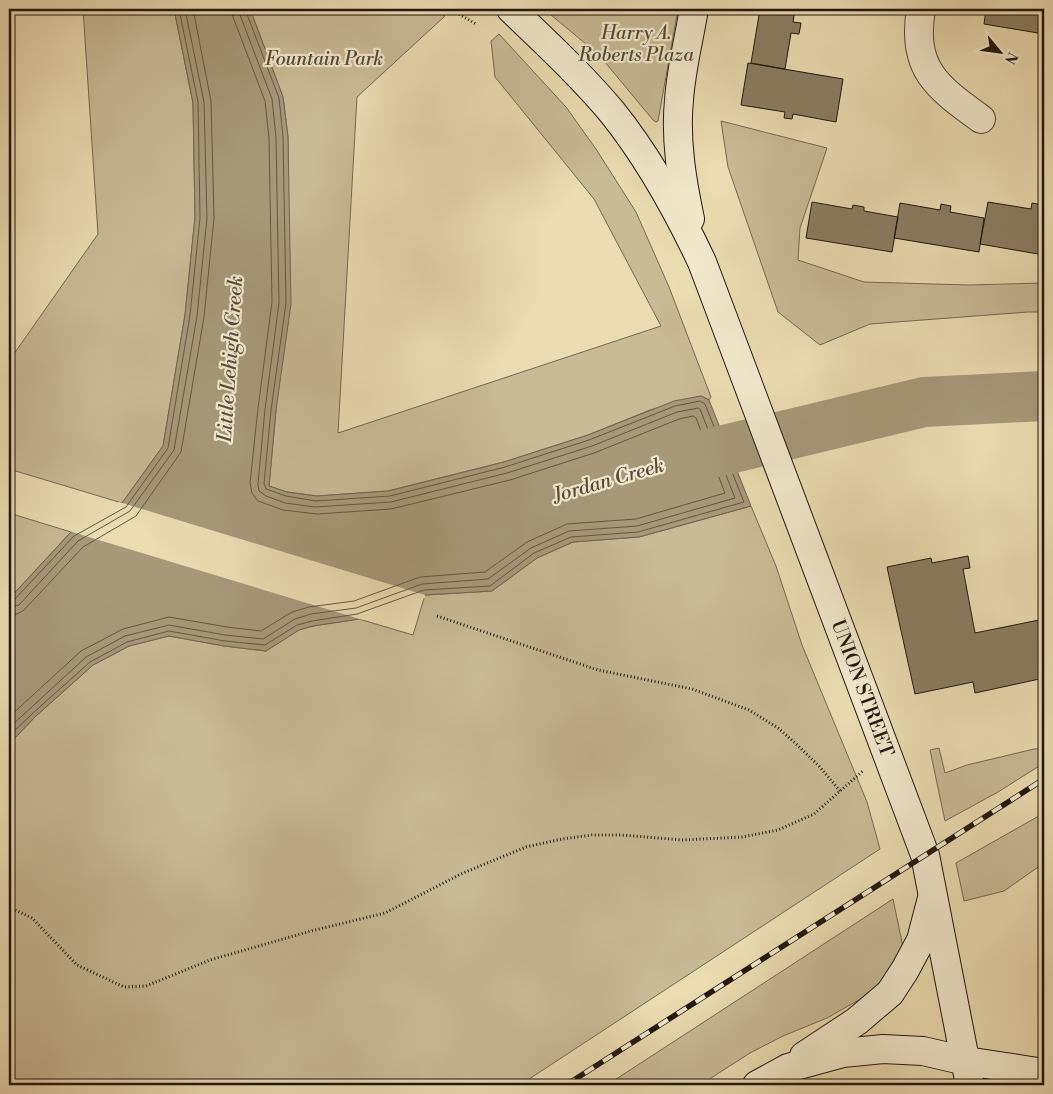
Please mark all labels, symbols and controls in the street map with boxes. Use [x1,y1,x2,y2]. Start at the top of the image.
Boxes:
park label: Harry A. Roberts Plaza [577,21,694,67]
north arrow [976,28,1026,78]
park label: Fountain Park [265,47,383,71]
text: N [1000,49,1021,67]
water label: Little Lehigh Creek [213,275,249,444]
water label: Jordan Creek [549,453,667,509]
street label: UNION STREET [826,616,899,760]

